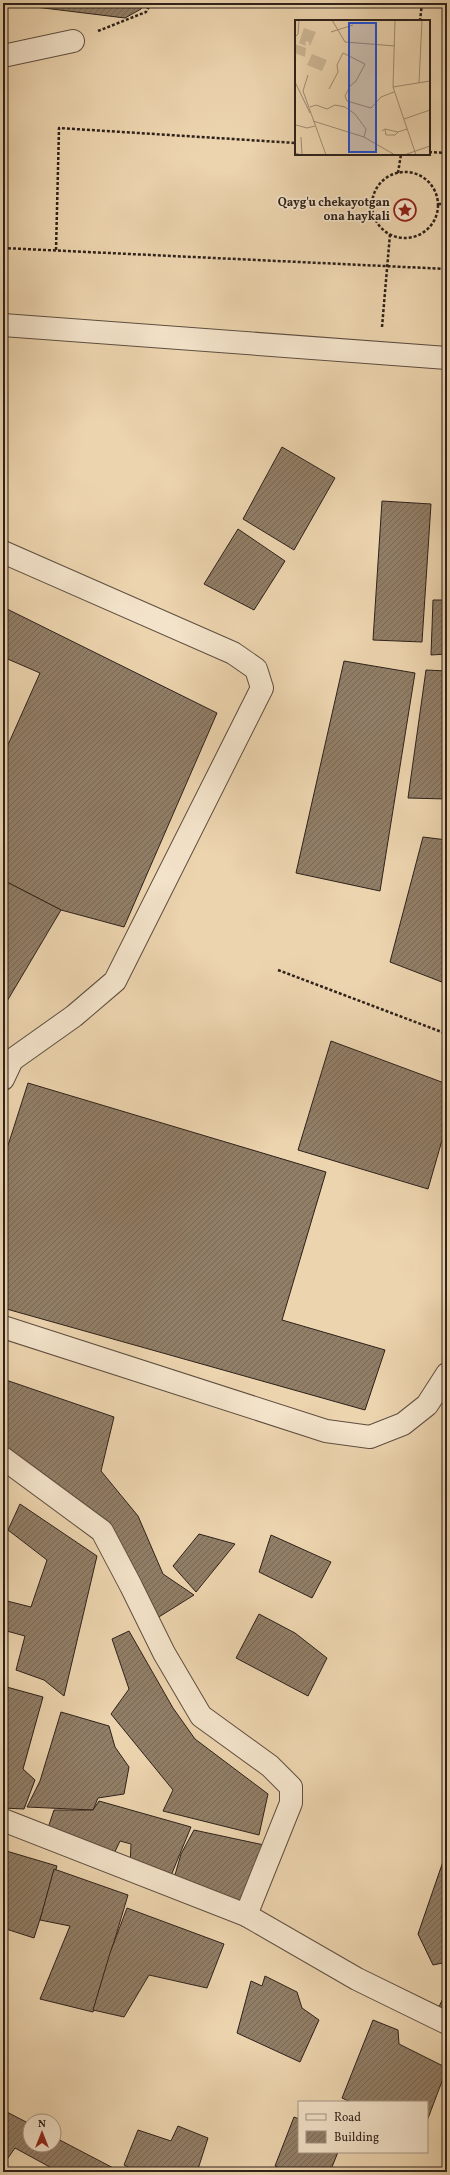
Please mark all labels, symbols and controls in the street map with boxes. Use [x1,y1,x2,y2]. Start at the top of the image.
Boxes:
inset map [295,20,430,155]
place label: Qayg'u chekayotgan ona haykali [278,195,390,225]
place icon: Qayg'u chekayotgan ona haykali [392,197,418,223]
legend [298,2101,428,2153]
text: Road [334,2110,361,2126]
north arrow [22,2113,62,2153]
text: N [38,2117,46,2132]
text: Building [334,2130,379,2146]

